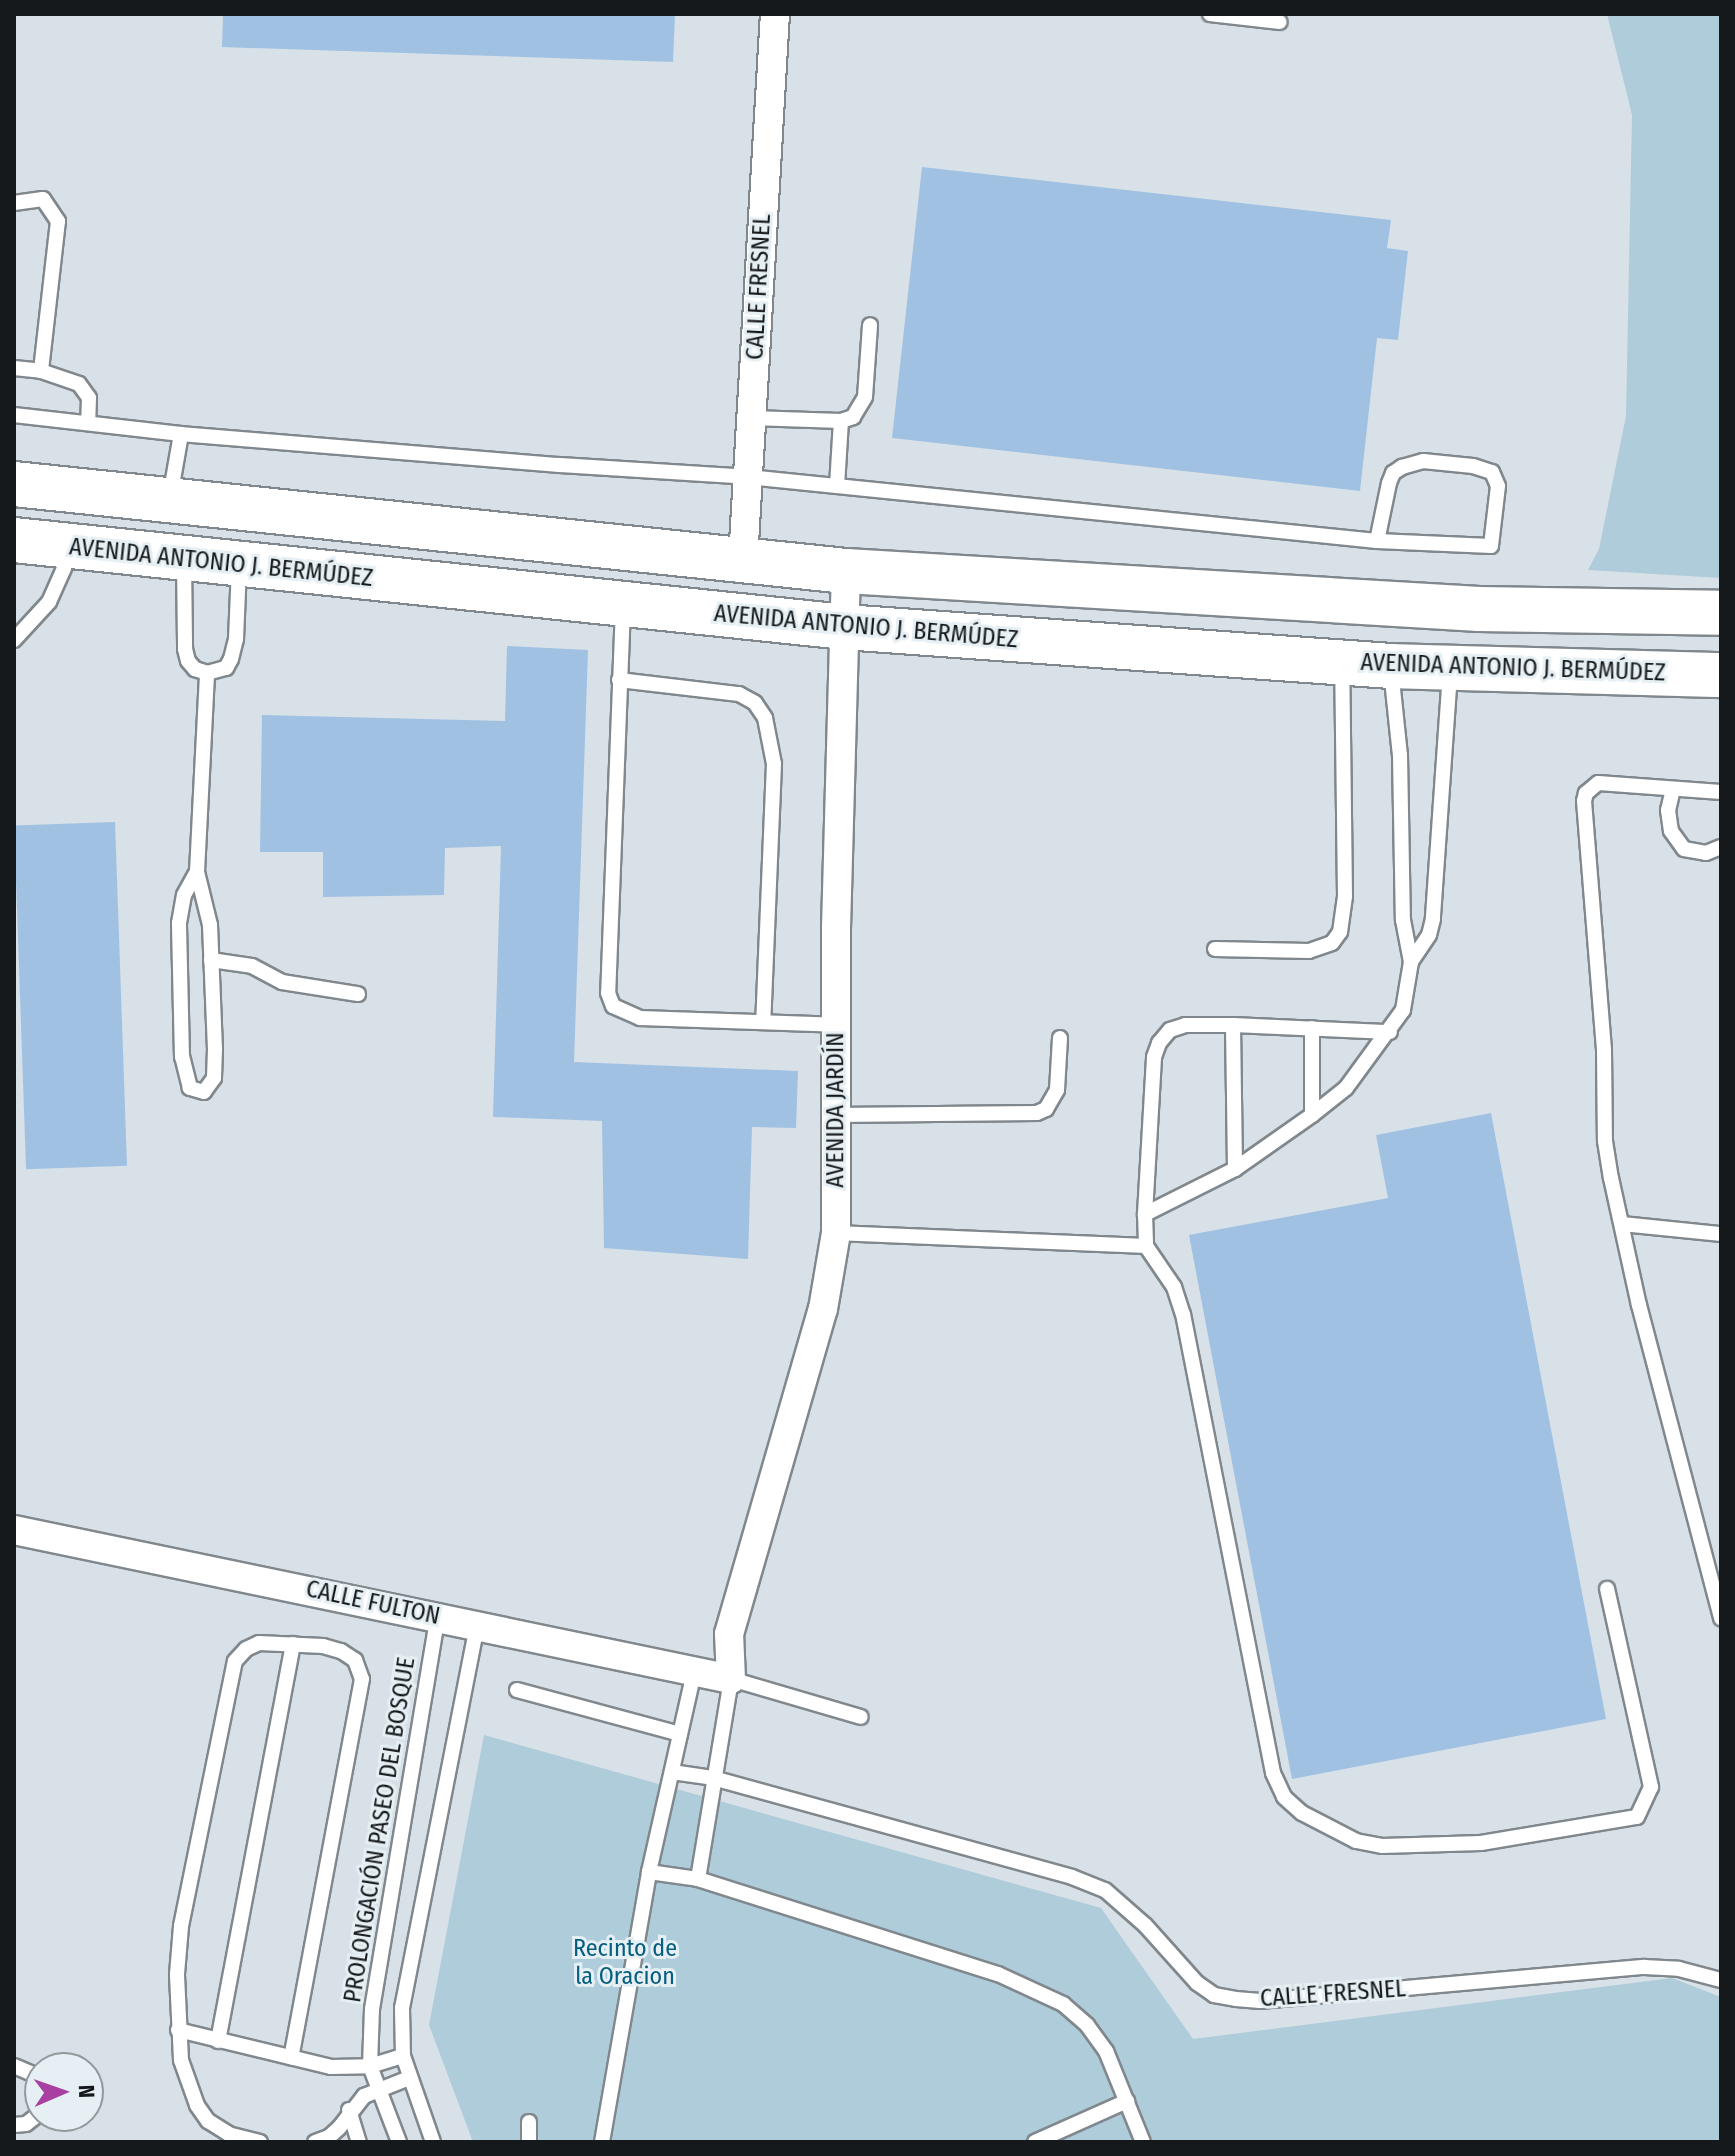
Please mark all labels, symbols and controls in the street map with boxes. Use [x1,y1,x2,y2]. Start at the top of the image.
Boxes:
street label: CALLE FRESNEL [741,213,777,361]
street label: AVENIDA ANTONIO J. BERMÚDEZ [68,533,374,593]
street label: AVENIDA ANTONIO J. BERMÚDEZ [713,599,1019,655]
street label: AVENIDA ANTONIO J. BERMÚDEZ [1360,648,1666,688]
street label: AVENIDA JARDÍN [822,1032,850,1188]
street label: CALLE FULTON [303,1575,443,1631]
street label: PROLONGACIÓN PASEO DEL BOSQUE [338,1655,422,2005]
park label: Recinto de la Oracion [573,1935,677,1991]
street label: CALLE FRESNEL [1259,1975,1407,2013]
north arrow [24,2052,104,2132]
text: N [73,2084,100,2098]

